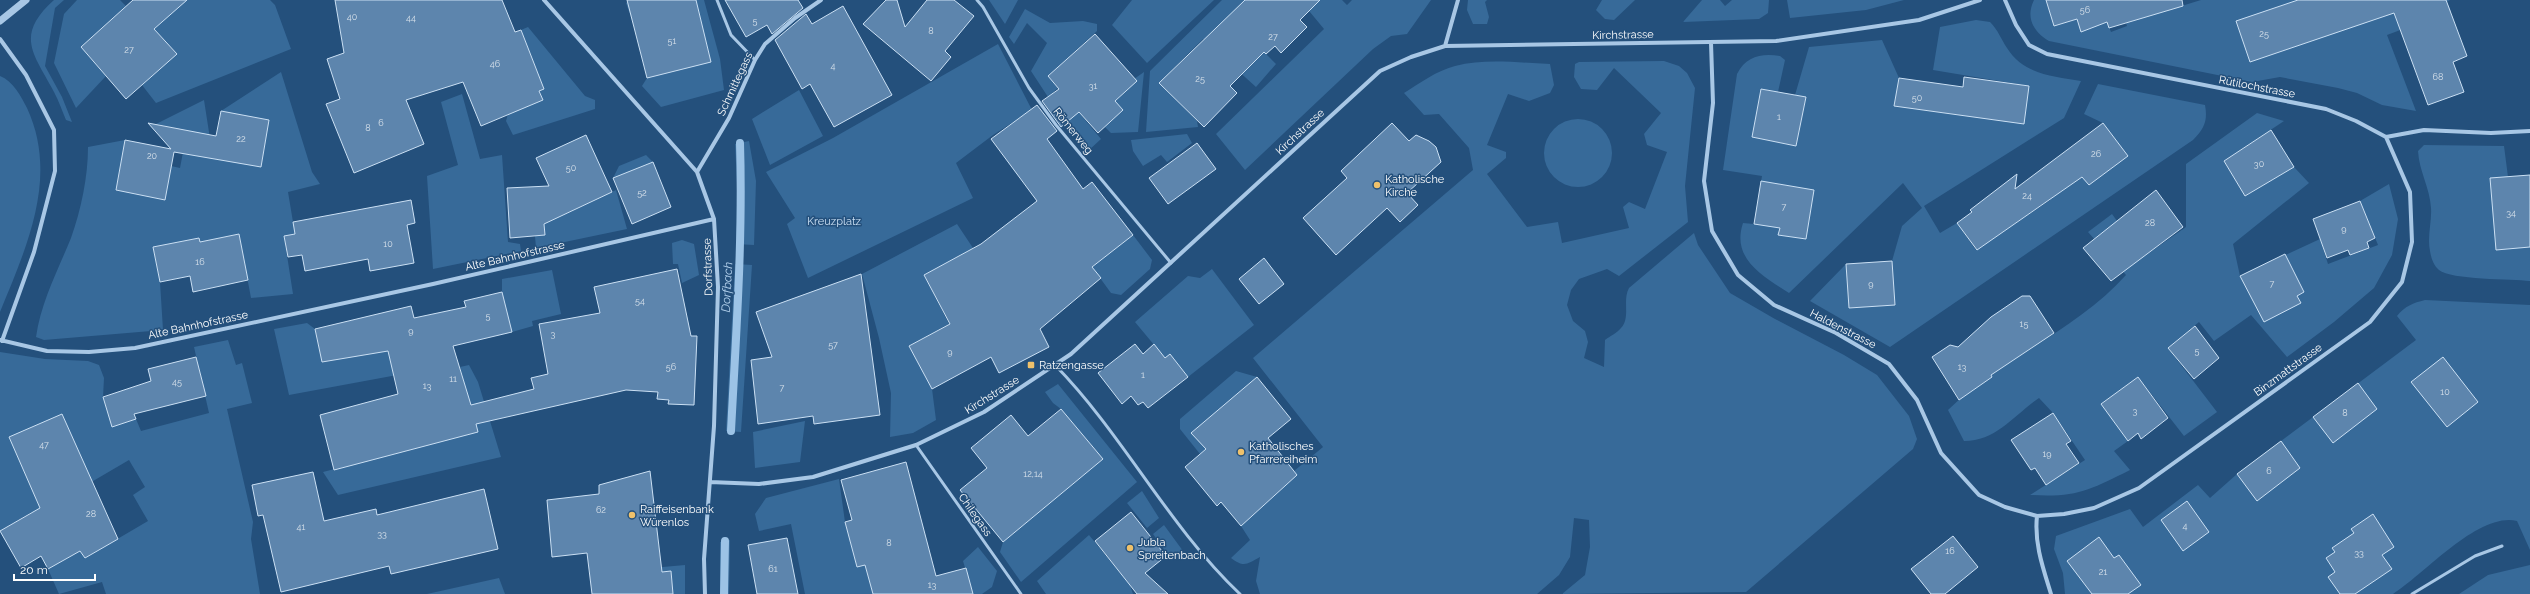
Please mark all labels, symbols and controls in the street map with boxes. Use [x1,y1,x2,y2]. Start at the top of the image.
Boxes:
house number: 56 [2080,5,2091,15]
house number: 40 [347,12,358,22]
house number: 44 [406,13,416,23]
house number: 5 [753,16,758,26]
house number: 8 [928,26,934,36]
street label: Kirchstrasse [1592,28,1654,42]
house number: 25 [2259,29,2269,39]
house number: 27 [1268,32,1278,42]
house number: 51 [668,36,677,46]
house number: 27 [124,45,134,55]
street label: Schmittegass [715,50,755,118]
house number: 46 [490,59,501,69]
house number: 4 [831,61,836,71]
house number: 68 [2433,72,2443,82]
street label: Rütilochstrasse [2218,73,2297,101]
house number: 25 [1195,74,1205,84]
house number: 31 [1089,81,1097,91]
house number: 50 [1912,93,1923,103]
street label: Römerweg [1050,105,1096,157]
street label: Kirchstrasse [1273,106,1327,158]
house number: 1 [1777,112,1781,122]
house number: 6 [378,118,384,128]
house number: 8 [365,123,371,133]
house number: 22 [236,134,246,144]
house number: 26 [2091,149,2102,159]
house number: 20 [147,151,158,161]
house number: 30 [2254,159,2265,169]
house number: 50 [566,163,577,173]
place label: Katholische Kirche [1385,173,1445,199]
marker: Katholische Kirche [1372,180,1382,190]
house number: 52 [637,188,647,198]
house number: 24 [2022,191,2032,201]
house number: 7 [1782,202,1787,212]
house number: 34 [2506,208,2516,218]
park label: Kreuzplatz [807,215,862,228]
house number: 28 [2145,218,2155,228]
house number: 9 [2341,224,2347,234]
street label: Dorfstrasse [700,237,716,296]
street label: Alte Bahnhofstrasse [464,238,567,274]
house number: 10 [383,239,393,249]
house number: 16 [195,257,205,267]
water label: Dorfbach [719,261,735,313]
house number: 9 [1868,279,1874,289]
house number: 7 [2270,279,2275,289]
house number: 54 [635,296,645,306]
street label: Haldenstrasse [1808,307,1879,352]
street label: Alte Bahnhofstrasse [147,308,250,342]
house number: 5 [486,311,491,321]
house number: 15 [2020,319,2028,329]
house number: 9 [408,326,414,336]
house number: 3 [551,329,556,339]
house number: 57 [828,340,838,350]
street label: Binzmattstrasse [2251,341,2325,399]
house number: 5 [2195,346,2200,356]
house number: 9 [947,347,953,357]
place label: Ratzengasse [1039,359,1104,372]
marker: Ratzengasse [1026,360,1036,370]
house number: 56 [666,362,677,372]
house number: 13 [1958,362,1967,372]
house number: 1 [1141,370,1145,380]
street label: Kirchstrasse [962,373,1022,417]
house number: 11 [449,374,457,384]
house number: 45 [172,377,182,387]
house number: 13 [423,381,432,391]
house number: 7 [780,383,785,393]
house number: 10 [2440,387,2450,397]
house number: 3 [2133,406,2138,416]
house number: 8 [2342,408,2348,418]
house number: 47 [39,440,49,450]
place label: Katholisches Pfarrereiheim [1249,440,1317,466]
marker: Katholisches Pfarrereiheim [1236,447,1246,457]
house number: 19 [2042,449,2052,459]
house number: 6 [2266,466,2272,476]
house number: 12,14 [1023,469,1043,479]
street label: Chilegass [956,491,994,539]
place label: Raiffeisenbank Würenlos [640,503,714,529]
house number: 62 [596,505,606,515]
house number: 28 [86,509,96,519]
marker: Raiffeisenbank Würenlos [627,510,637,520]
house number: 4 [2183,521,2188,531]
house number: 41 [297,522,306,532]
house number: 33 [377,529,387,539]
place label: Jubla Spreitenbach [1138,536,1206,562]
house number: 8 [886,538,892,548]
marker: Jubla Spreitenbach [1125,543,1135,553]
house number: 16 [1945,546,1955,556]
house number: 33 [2354,548,2364,558]
scale bar [14,556,95,582]
text: 20 m [20,563,48,577]
house number: 61 [768,564,778,574]
house number: 21 [2099,567,2107,577]
house number: 13 [928,580,937,590]

